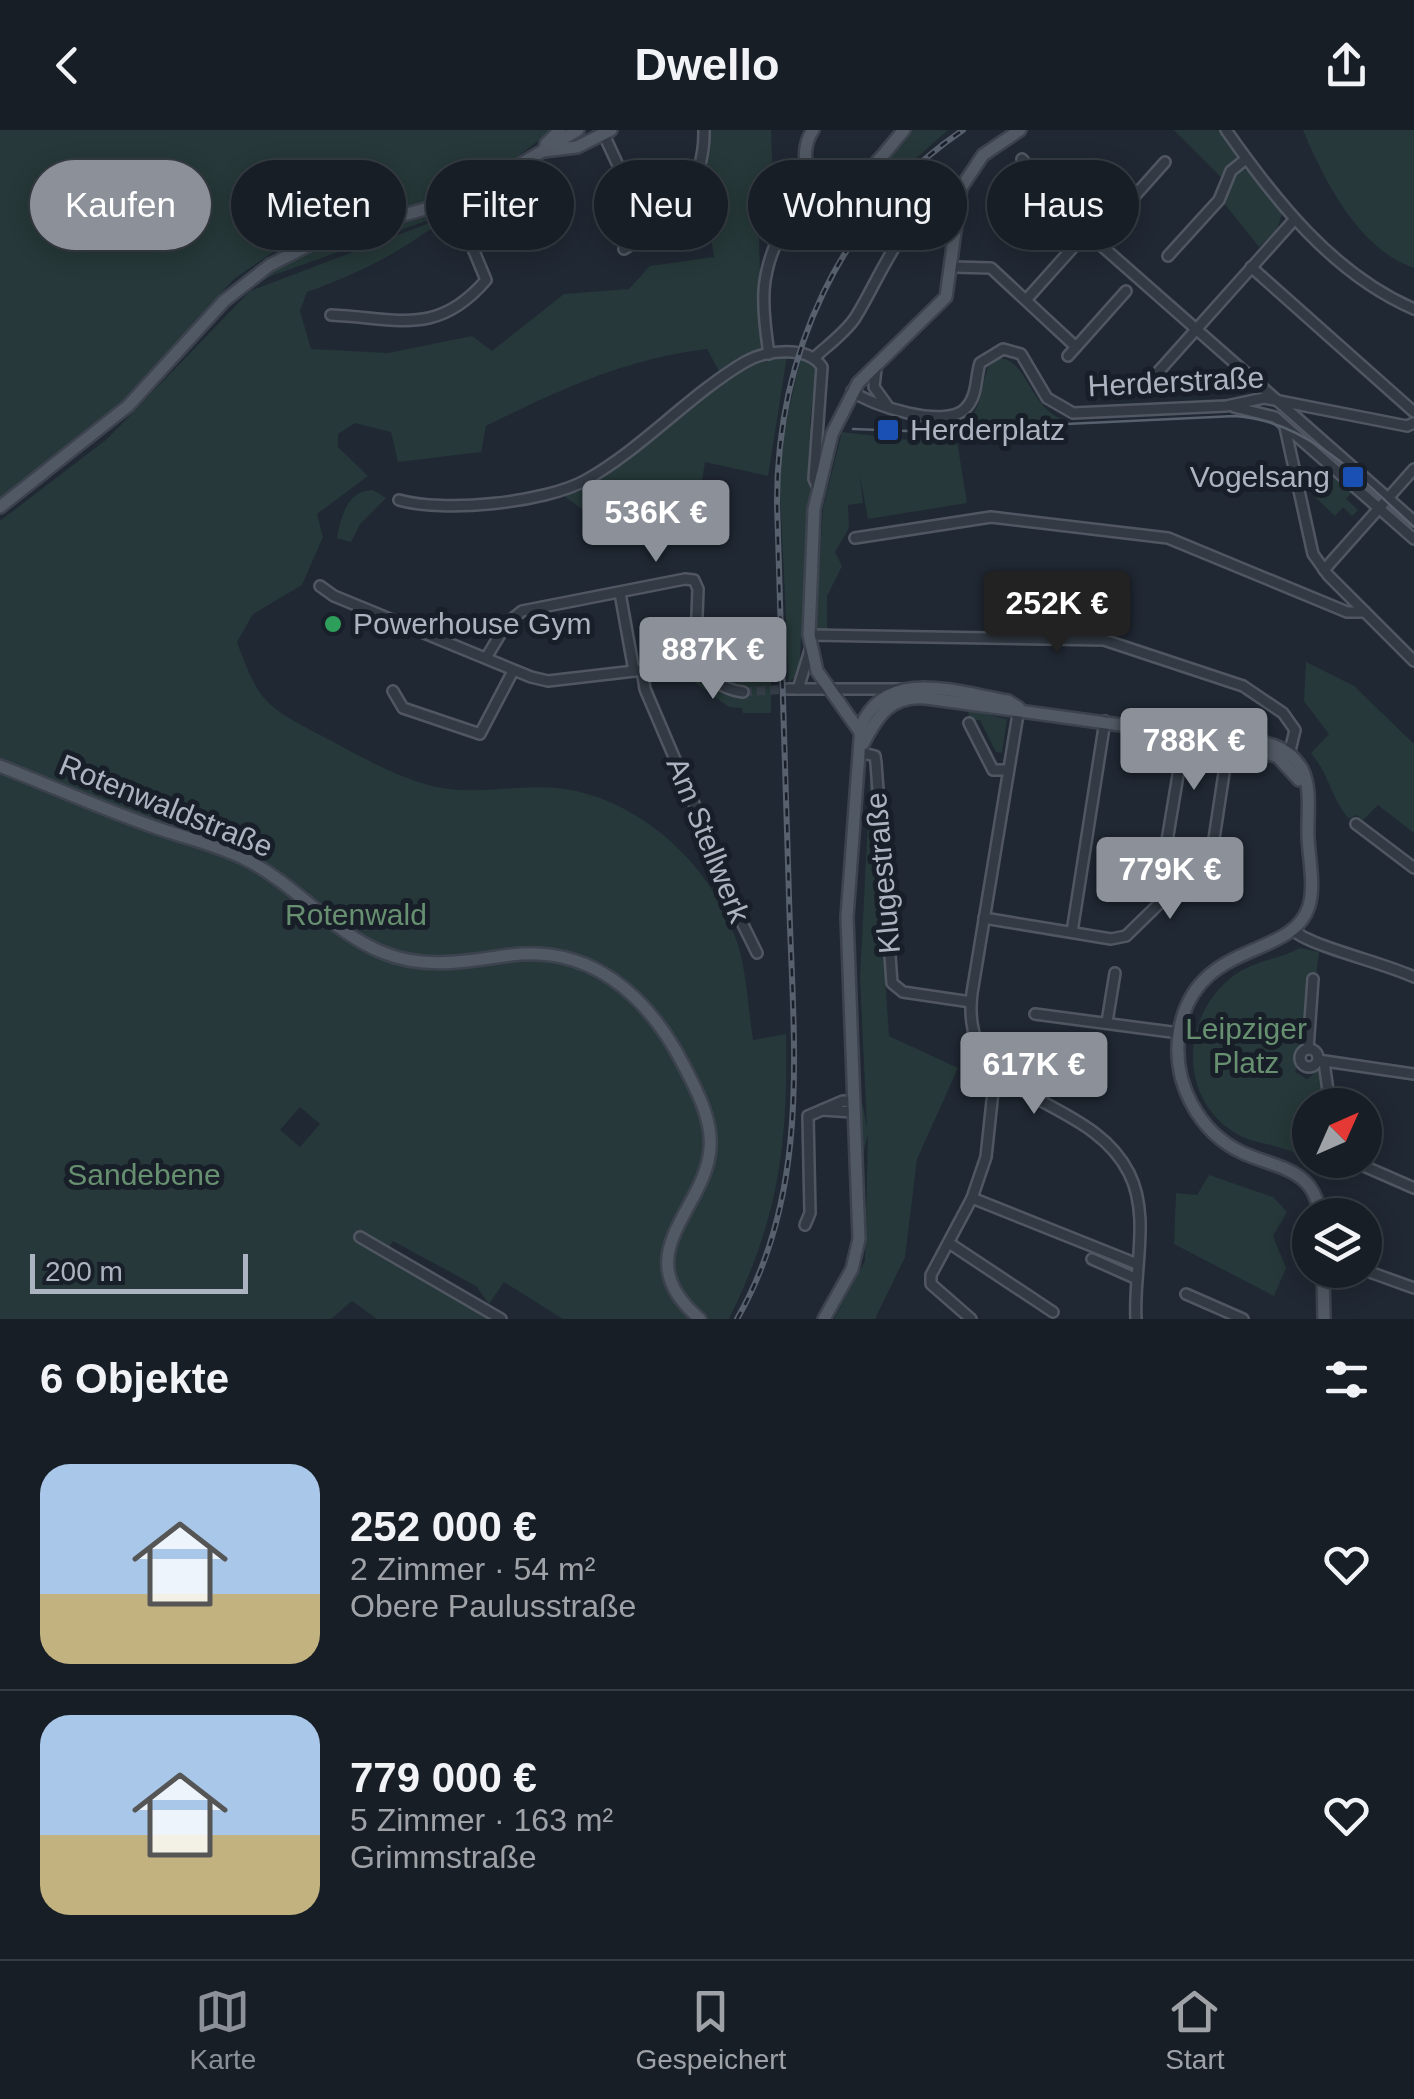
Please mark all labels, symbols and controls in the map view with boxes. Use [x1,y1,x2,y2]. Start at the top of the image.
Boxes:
icon: back [40,38,95,93]
icon: share [1319,38,1374,93]
text: Dwello [634,39,780,90]
chip: Kaufen [30,160,211,250]
chip: Mieten [231,160,406,250]
chip: Filter [426,160,574,250]
chip: Neu [594,160,728,250]
chip: Wohnung [748,160,967,250]
chip: Haus [987,160,1139,250]
street label: Herderstraße [1087,360,1265,403]
place label: Herderplatz [910,413,1065,446]
marker: Herderplatz [875,417,901,443]
place label: Vogelsang [1190,460,1330,493]
marker: Vogelsang [1340,464,1366,490]
pin: 536K € [575,480,737,565]
text: 536K € [604,494,708,530]
pin: 252K € [976,571,1138,656]
text: 252K € [1005,585,1109,621]
place label: Powerhouse Gym [353,607,591,640]
marker: Powerhouse Gym [322,613,344,635]
pin: 887K € [632,617,794,702]
text: 887K € [661,631,765,667]
pin: 788K € [1113,708,1275,793]
text: 788K € [1142,722,1246,758]
street label: Rotenwaldstraße [55,748,278,863]
street label: Am Stellwerk [660,752,757,928]
street label: Klugestraße [859,791,906,955]
pin: 779K € [1089,837,1251,922]
text: 779K € [1118,851,1222,887]
park label: Rotenwald [285,898,427,931]
park label: Leipziger Platz [1185,1012,1307,1079]
pin: 617K € [953,1032,1115,1117]
text: 617K € [982,1046,1086,1082]
north arrow [1292,1088,1382,1178]
map controls [1292,1088,1382,1288]
park label: Sandebene [67,1158,221,1191]
button: layers [1292,1198,1382,1288]
scale bar [30,1249,248,1294]
text: 200 m [45,1256,123,1287]
icon: filters [1319,1352,1374,1407]
text: 6 Objekte [40,1355,229,1402]
text: 252 000 € [350,1503,537,1550]
icon: home [120,1504,240,1624]
icon: heart [1319,1537,1374,1592]
text: 2 Zimmer · 54 m² [350,1551,595,1587]
text: Obere Paulusstraße [350,1588,636,1624]
text: 779 000 € [350,1754,537,1801]
icon: home [120,1755,240,1875]
icon: heart [1319,1788,1374,1843]
text: 5 Zimmer · 163 m² [350,1802,613,1838]
text: Grimmstraße [350,1839,537,1875]
tab: Karte [189,1984,256,2076]
tab: Gespeichert [635,1984,786,2076]
tab: Start [1165,1984,1225,2076]

